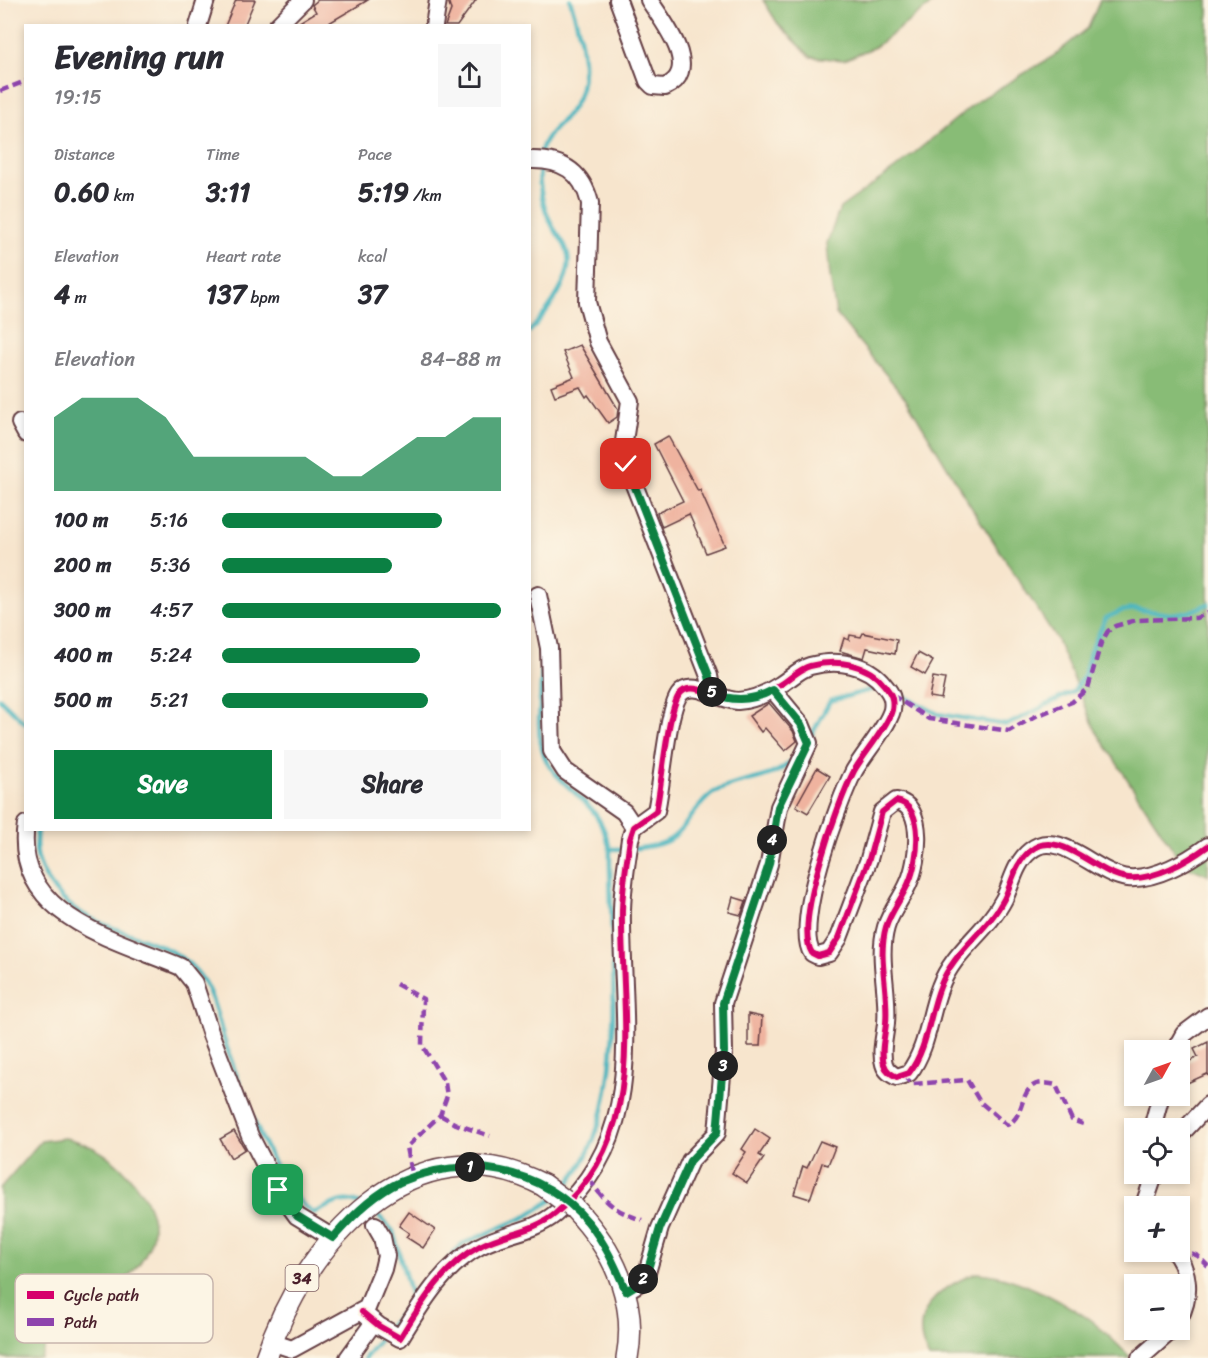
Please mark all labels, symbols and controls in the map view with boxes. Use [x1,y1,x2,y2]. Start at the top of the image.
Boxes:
text: Evening run [54,28,224,86]
button: share [438,44,501,107]
text: 19:15 [54,80,102,115]
text: Distance [54,140,115,169]
text: Time [206,140,240,169]
text: Pace [358,140,392,169]
text: 0.60 [54,169,109,215]
text: 3:11 [206,169,250,215]
text: 5:19 [358,169,409,215]
text: km [109,181,134,210]
text: /km [409,181,442,210]
text: Elevation [54,242,119,271]
text: Heart rate [206,242,281,271]
text: kcal [358,242,387,271]
text: 4 [54,271,70,317]
text: 137 [206,271,246,317]
text: 37 [358,271,387,317]
text: m [70,283,87,312]
text: bpm [246,283,280,312]
text: Elevation [54,342,135,377]
text: 84–88 m [420,342,501,377]
pin [600,438,651,489]
icon: check [609,447,642,480]
text: 100 m [54,503,108,538]
text: 5:16 [150,503,188,538]
text: 200 m [54,548,111,583]
text: 5:36 [150,548,191,583]
text: 300 m [54,593,111,628]
text: 4:57 [150,593,192,628]
text: 400 m [54,638,112,673]
text: 5:24 [150,638,192,673]
pin: 5 [697,677,727,707]
text: 5 [707,677,717,706]
text: 500 m [54,683,112,718]
text: 5:21 [150,683,188,718]
button: Save [54,750,272,819]
button: Share [284,750,501,819]
pin: 4 [757,825,787,855]
text: 4 [767,825,777,854]
north arrow [1124,1040,1190,1106]
map controls [1124,1040,1190,1340]
pin: 3 [708,1051,738,1081]
text: 3 [719,1051,727,1080]
button: locate [1124,1118,1190,1184]
pin: 1 [455,1152,485,1182]
text: 1 [467,1152,473,1181]
pin [252,1164,303,1215]
icon: arrive [261,1173,294,1206]
button: + [1124,1196,1190,1262]
pin: 2 [628,1264,658,1294]
text: 2 [638,1264,648,1293]
road number: 34 [286,1265,318,1291]
legend [15,1274,213,1343]
button: − [1124,1274,1190,1340]
text: Cycle path [64,1281,139,1310]
text: Path [64,1308,97,1337]

